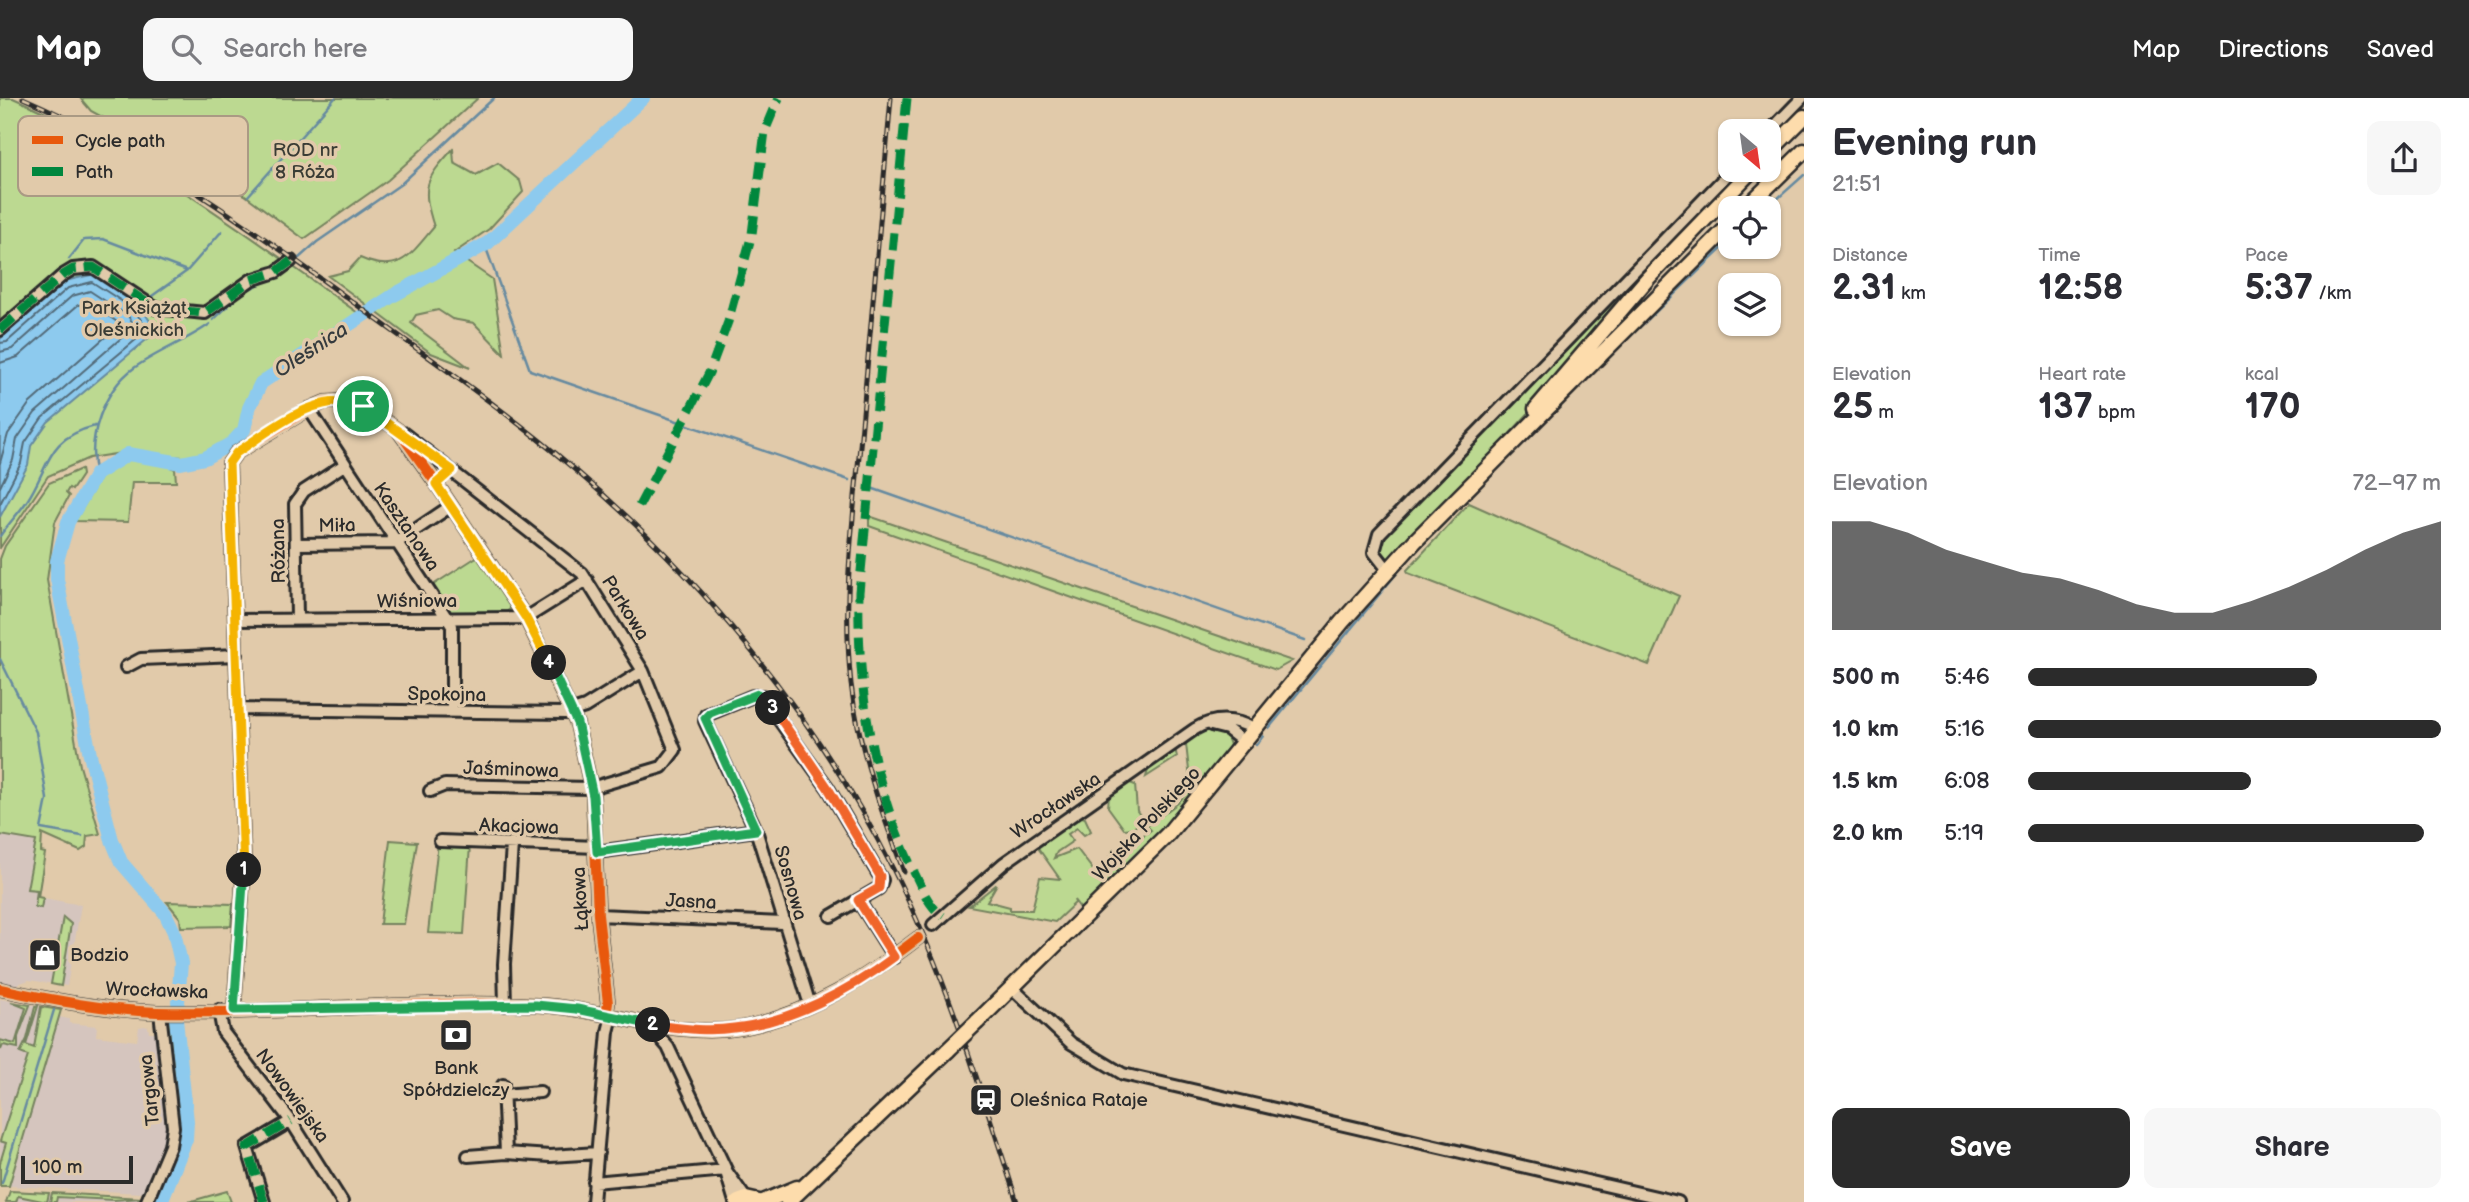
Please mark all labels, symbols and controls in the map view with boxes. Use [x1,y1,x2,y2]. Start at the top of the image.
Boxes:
search box [143,18,633,81]
text: Map [35,29,101,69]
icon: search [167,30,205,68]
text: Search here [223,34,367,65]
text: Map [2132,35,2180,64]
text: Directions [2218,35,2329,64]
text: Saved [2367,35,2434,64]
legend [18,116,248,196]
north arrow [1718,119,1782,182]
map controls [1718,119,1781,336]
text: Evening run [1832,121,2037,166]
button: share [2367,121,2441,195]
text: Cycle path [75,130,165,153]
park label: ROD nr 8 Róża [273,139,338,184]
text: Path [75,161,113,184]
text: 21:51 [1832,170,1881,198]
button: locate [1718,196,1781,259]
text: Distance [1832,244,1908,267]
text: Time [2038,244,2080,267]
text: Pace [2245,244,2288,267]
text: 2.31 [1832,267,1896,310]
text: 12:58 [2038,267,2124,310]
text: 5:37 [2245,267,2313,310]
button: layers [1718,273,1781,336]
text: km [1896,282,1926,305]
text: /km [2313,282,2352,305]
park label: Park Książąt Oleśnickich [81,297,187,342]
water label: Oleśnica [269,317,353,383]
text: Elevation [1832,363,1911,386]
text: Heart rate [2038,363,2126,386]
text: kcal [2245,363,2279,386]
pin [333,376,393,436]
text: 25 [1832,386,1873,429]
text: 137 [2038,386,2093,429]
text: 170 [2245,386,2301,429]
icon: arrive [344,387,382,425]
text: m [1873,401,1894,424]
text: bpm [2093,401,2135,424]
text: Elevation [1832,469,1928,497]
text: 72–97 m [2353,469,2441,497]
street label: Kasztanowa [368,478,444,576]
street label: Miła [318,514,356,538]
street label: Różana [267,518,291,584]
street label: Parkowa [596,571,654,645]
street label: Wiśniowa [377,590,457,613]
pin: 4 [532,646,566,680]
text: 4 [543,651,554,674]
text: 500 m [1832,663,1900,691]
text: 5:46 [1944,663,1990,691]
street label: Spokojna [407,683,487,707]
pin: 3 [756,690,790,726]
text: 3 [767,696,778,719]
text: 1.0 km [1832,715,1899,743]
text: 5:16 [1944,715,1985,743]
street label: Jaśminowa [463,757,559,783]
street label: Wojska Polskiego [1088,762,1206,886]
text: 1.5 km [1832,767,1898,795]
text: 6:08 [1944,767,1990,795]
street label: Wrocławska [1007,768,1105,844]
street label: Akacjowa [479,814,559,840]
text: 2.0 km [1832,819,1903,847]
text: 5:19 [1944,819,1984,847]
street label: Sosnowa [768,843,812,923]
pin: 1 [226,852,262,888]
text: 1 [240,858,248,881]
street label: Łąkowa [568,866,594,932]
street label: Jasna [665,889,717,915]
shop icon: Bodzio [26,936,64,974]
place label: Bodzio [70,944,129,967]
street label: Wrocławska [105,978,209,1004]
pin: 2 [636,1007,670,1042]
text: 2 [647,1013,658,1036]
bank icon: Bank Spółdzielczy [437,1016,475,1054]
street label: Nowowiejska [250,1045,334,1147]
street label: Targowa [135,1053,165,1127]
place label: Bank Spółdzielczy [403,1057,510,1102]
station icon: Oleśnica Rataje [967,1081,1005,1119]
place label: Oleśnica Rataje [1010,1089,1148,1112]
button: Save [1832,1108,2130,1188]
button: Share [2144,1108,2441,1188]
scale bar [21,1153,133,1185]
text: 100 m [32,1156,83,1179]

